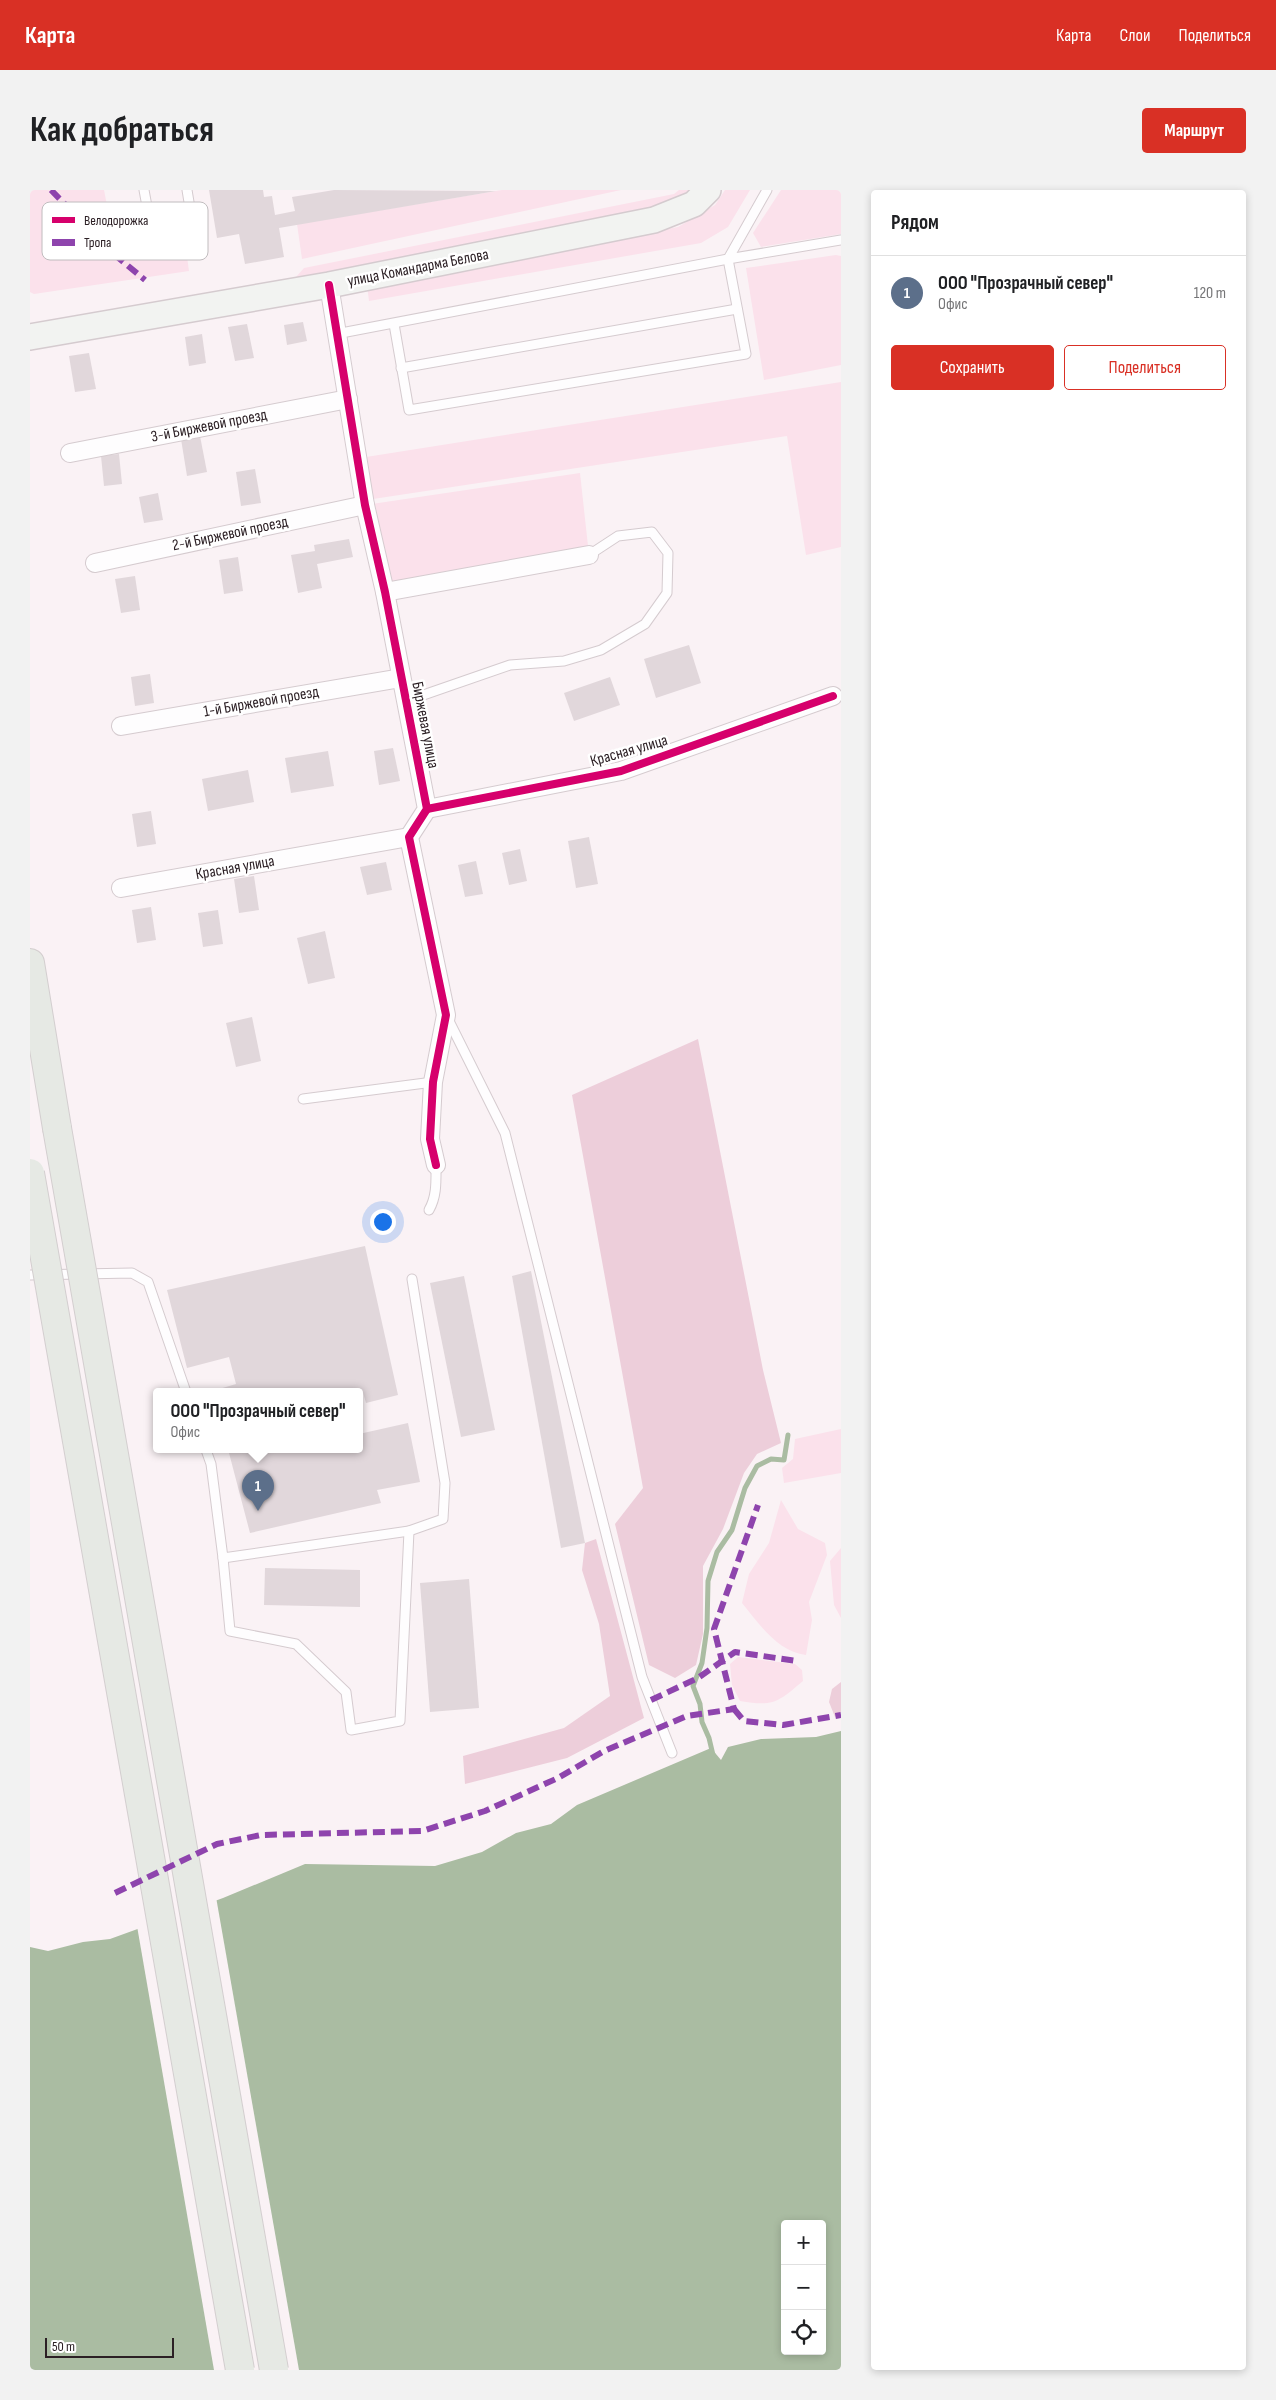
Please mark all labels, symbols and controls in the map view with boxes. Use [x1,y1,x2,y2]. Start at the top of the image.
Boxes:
text: Карта [25,21,75,50]
text: Карта [1056,25,1092,46]
text: Слои [1120,25,1151,46]
text: Поделиться [1179,25,1251,46]
button: Маршрут [1142,108,1246,153]
text: Как добраться [30,109,214,152]
legend [42,202,208,260]
text: Рядом [891,210,939,235]
text: Велодорожка [84,212,148,229]
text: Тропа [84,234,111,251]
street label: улица Командарма Белова [346,245,490,291]
text: ООО "Прозрачный север" [938,272,1113,295]
text: 1 [904,284,910,303]
text: 120 m [1194,284,1226,303]
text: Офис [938,295,968,314]
button: Сохранить [891,345,1054,390]
button: Поделиться [1064,345,1226,390]
street label: 3-й Биржевой проезд [149,405,269,447]
street label: 2-й Биржевой проезд [171,512,290,556]
street label: Биржевая улица [407,680,443,770]
street label: 1-й Биржевой проезд [202,682,320,721]
street label: Красная улица [588,731,670,771]
street label: Красная улица [194,852,276,884]
your location [370,1209,396,1235]
popup [153,1388,363,1453]
text: ООО "Прозрачный север" [170,1400,346,1423]
text: Офис [170,1423,200,1442]
pin: 1 [242,1470,274,1511]
map controls [781,2220,826,2355]
button: + [781,2220,826,2265]
button: − [781,2265,826,2310]
button: locate [781,2310,826,2355]
scale bar [45,2335,174,2358]
text: 50 m [52,2338,75,2355]

